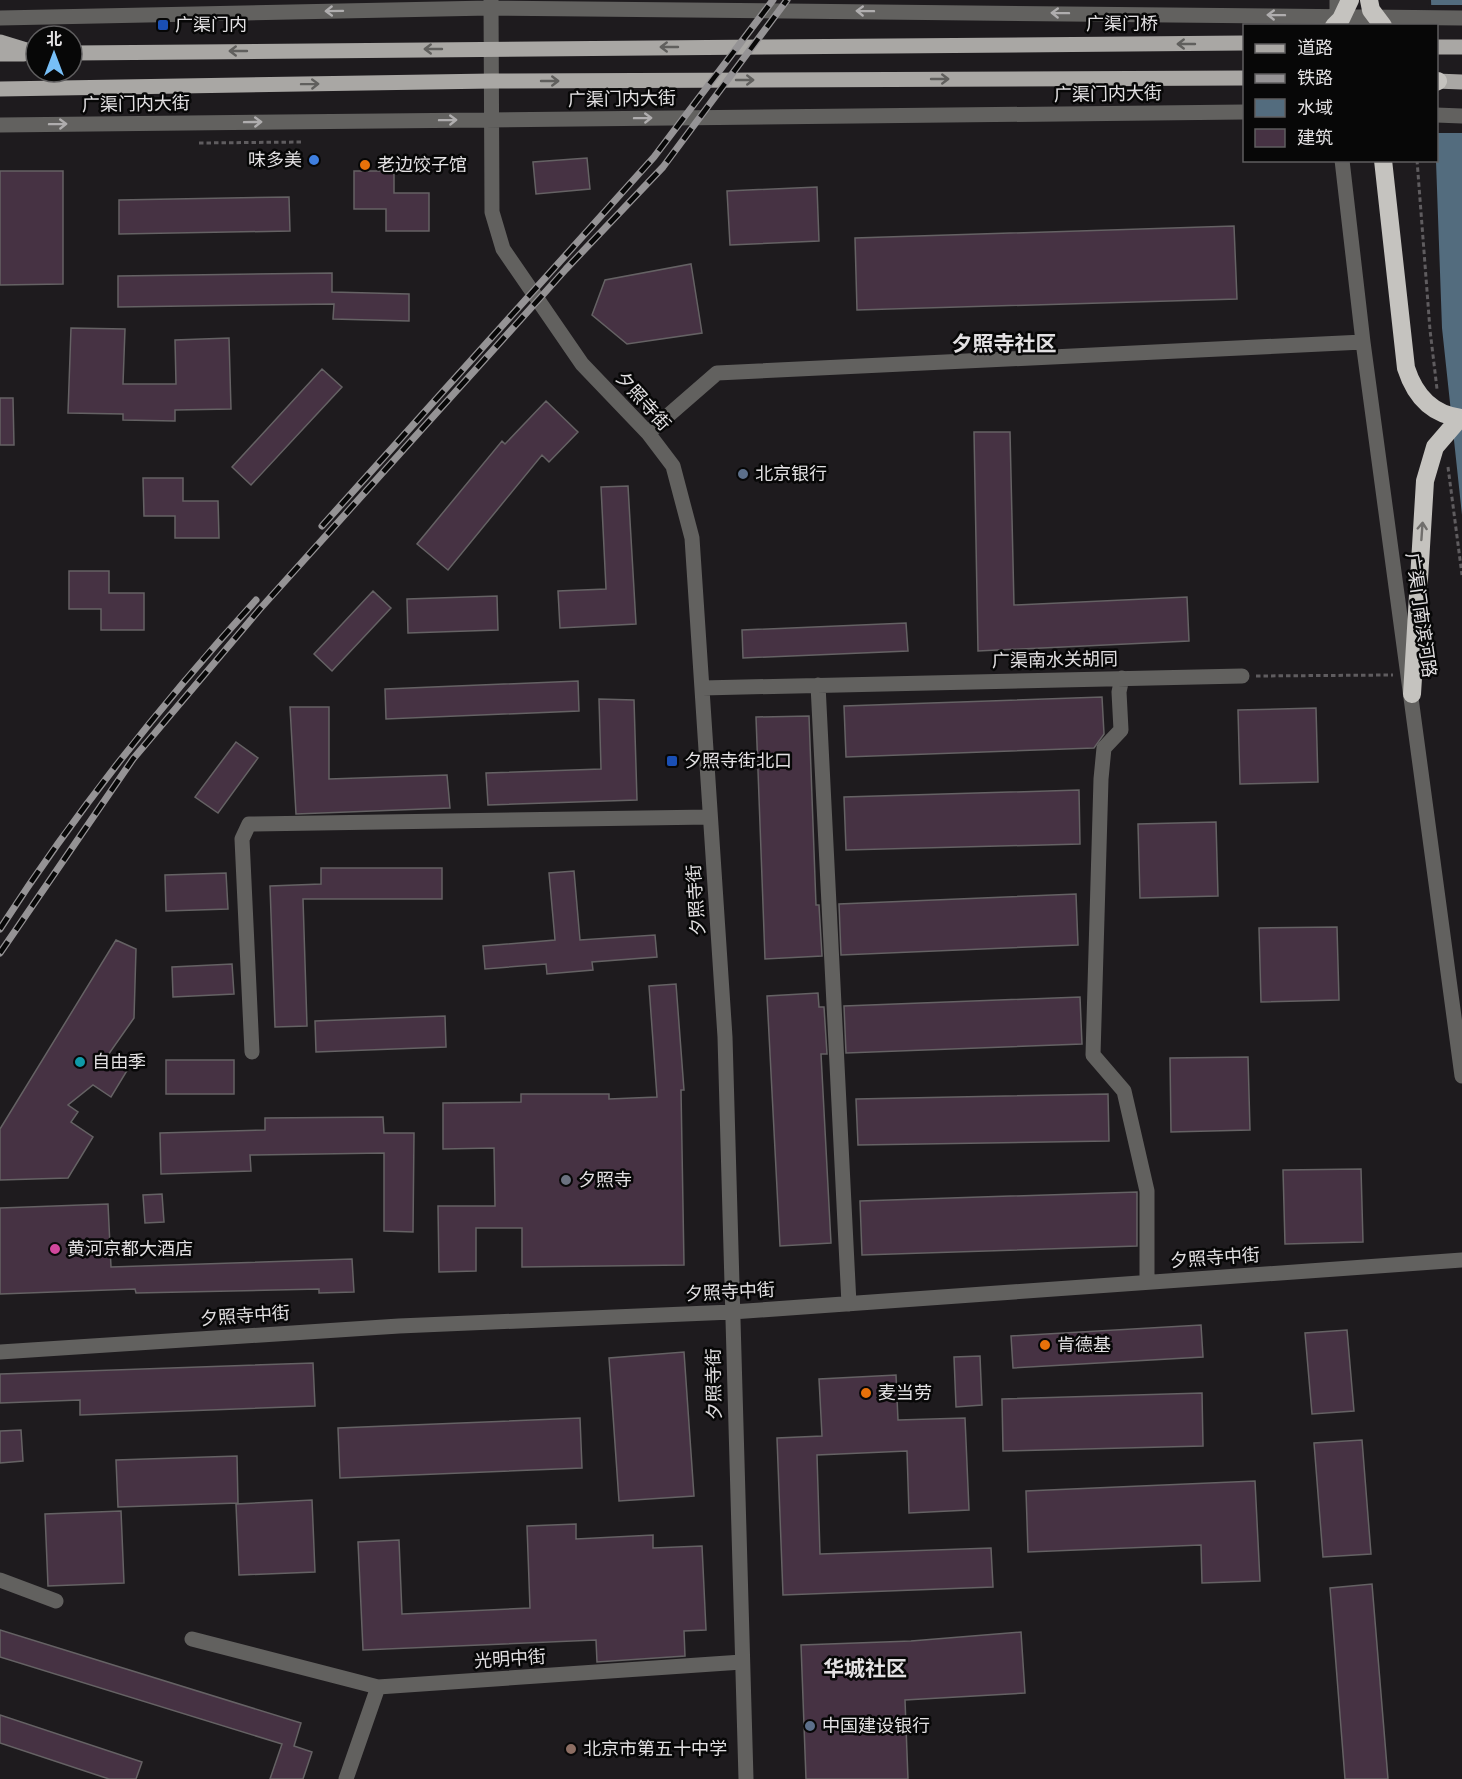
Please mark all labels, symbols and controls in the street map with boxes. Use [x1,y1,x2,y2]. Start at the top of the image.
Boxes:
one-way arrow [325,5,345,17]
one-way arrow [856,5,876,17]
one-way arrow [1051,7,1071,19]
one-way arrow [1267,9,1287,21]
street label: 广渠门桥 [1086,13,1158,35]
place label: 广渠门内 [175,14,247,36]
marker: 广渠门内 [156,18,170,32]
north arrow [24,24,84,84]
legend [1243,24,1438,162]
text: 北 [46,30,62,49]
text: 道路 [1297,37,1333,59]
one-way arrow [1177,38,1197,50]
one-way arrow [659,42,679,53]
one-way arrow [423,43,443,55]
one-way arrow [228,45,248,57]
text: 铁路 [1297,67,1333,89]
one-way arrow [930,73,950,85]
one-way arrow [735,74,755,86]
one-way arrow [540,75,560,87]
one-way arrow [300,79,320,90]
street label: 广渠门内大街 [1054,82,1162,106]
street label: 广渠门内大街 [568,87,676,111]
street label: 广渠门内大街 [82,92,190,116]
text: 水域 [1297,97,1333,119]
one-way arrow [633,112,653,124]
one-way arrow [438,114,458,126]
one-way arrow [243,116,263,128]
one-way arrow [48,119,68,130]
text: 建筑 [1297,127,1333,149]
place label: 味多美 [248,149,302,171]
marker: 味多美 [307,153,321,167]
place label: 老边饺子馆 [377,154,467,176]
marker: 老边饺子馆 [358,158,372,172]
district label: 夕照寺社区 [952,331,1057,356]
street label: 夕照寺街 [611,367,675,435]
place label: 北京银行 [755,463,827,485]
marker: 北京银行 [736,467,750,481]
one-way arrow [1417,522,1428,542]
street label: 广渠门南滨河路 [1401,551,1441,679]
street label: 广渠南水关胡同 [992,648,1118,672]
place label: 夕照寺街北口 [684,750,792,772]
marker: 夕照寺街北口 [665,754,679,768]
street label: 夕照寺街 [683,863,709,937]
place label: 自由季 [92,1051,146,1073]
marker: 自由季 [73,1055,87,1069]
place label: 夕照寺 [578,1169,632,1191]
marker: 夕照寺 [559,1173,573,1187]
place label: 黄河京都大酒店 [67,1238,193,1260]
marker: 黄河京都大酒店 [48,1242,62,1256]
street label: 夕照寺中街 [1169,1244,1261,1272]
street label: 夕照寺中街 [684,1279,776,1305]
street label: 夕照寺中街 [199,1302,291,1330]
place label: 肯德基 [1057,1334,1111,1356]
marker: 肯德基 [1038,1338,1052,1352]
street label: 夕照寺街 [702,1348,726,1420]
place label: 麦当劳 [878,1382,932,1404]
marker: 麦当劳 [859,1386,873,1400]
street label: 光明中街 [473,1646,547,1672]
district label: 华城社区 [823,1656,907,1681]
place label: 中国建设银行 [822,1715,930,1737]
marker: 中国建设银行 [803,1719,817,1733]
place label: 北京市第五十中学 [583,1738,727,1760]
marker: 北京市第五十中学 [564,1742,578,1756]

